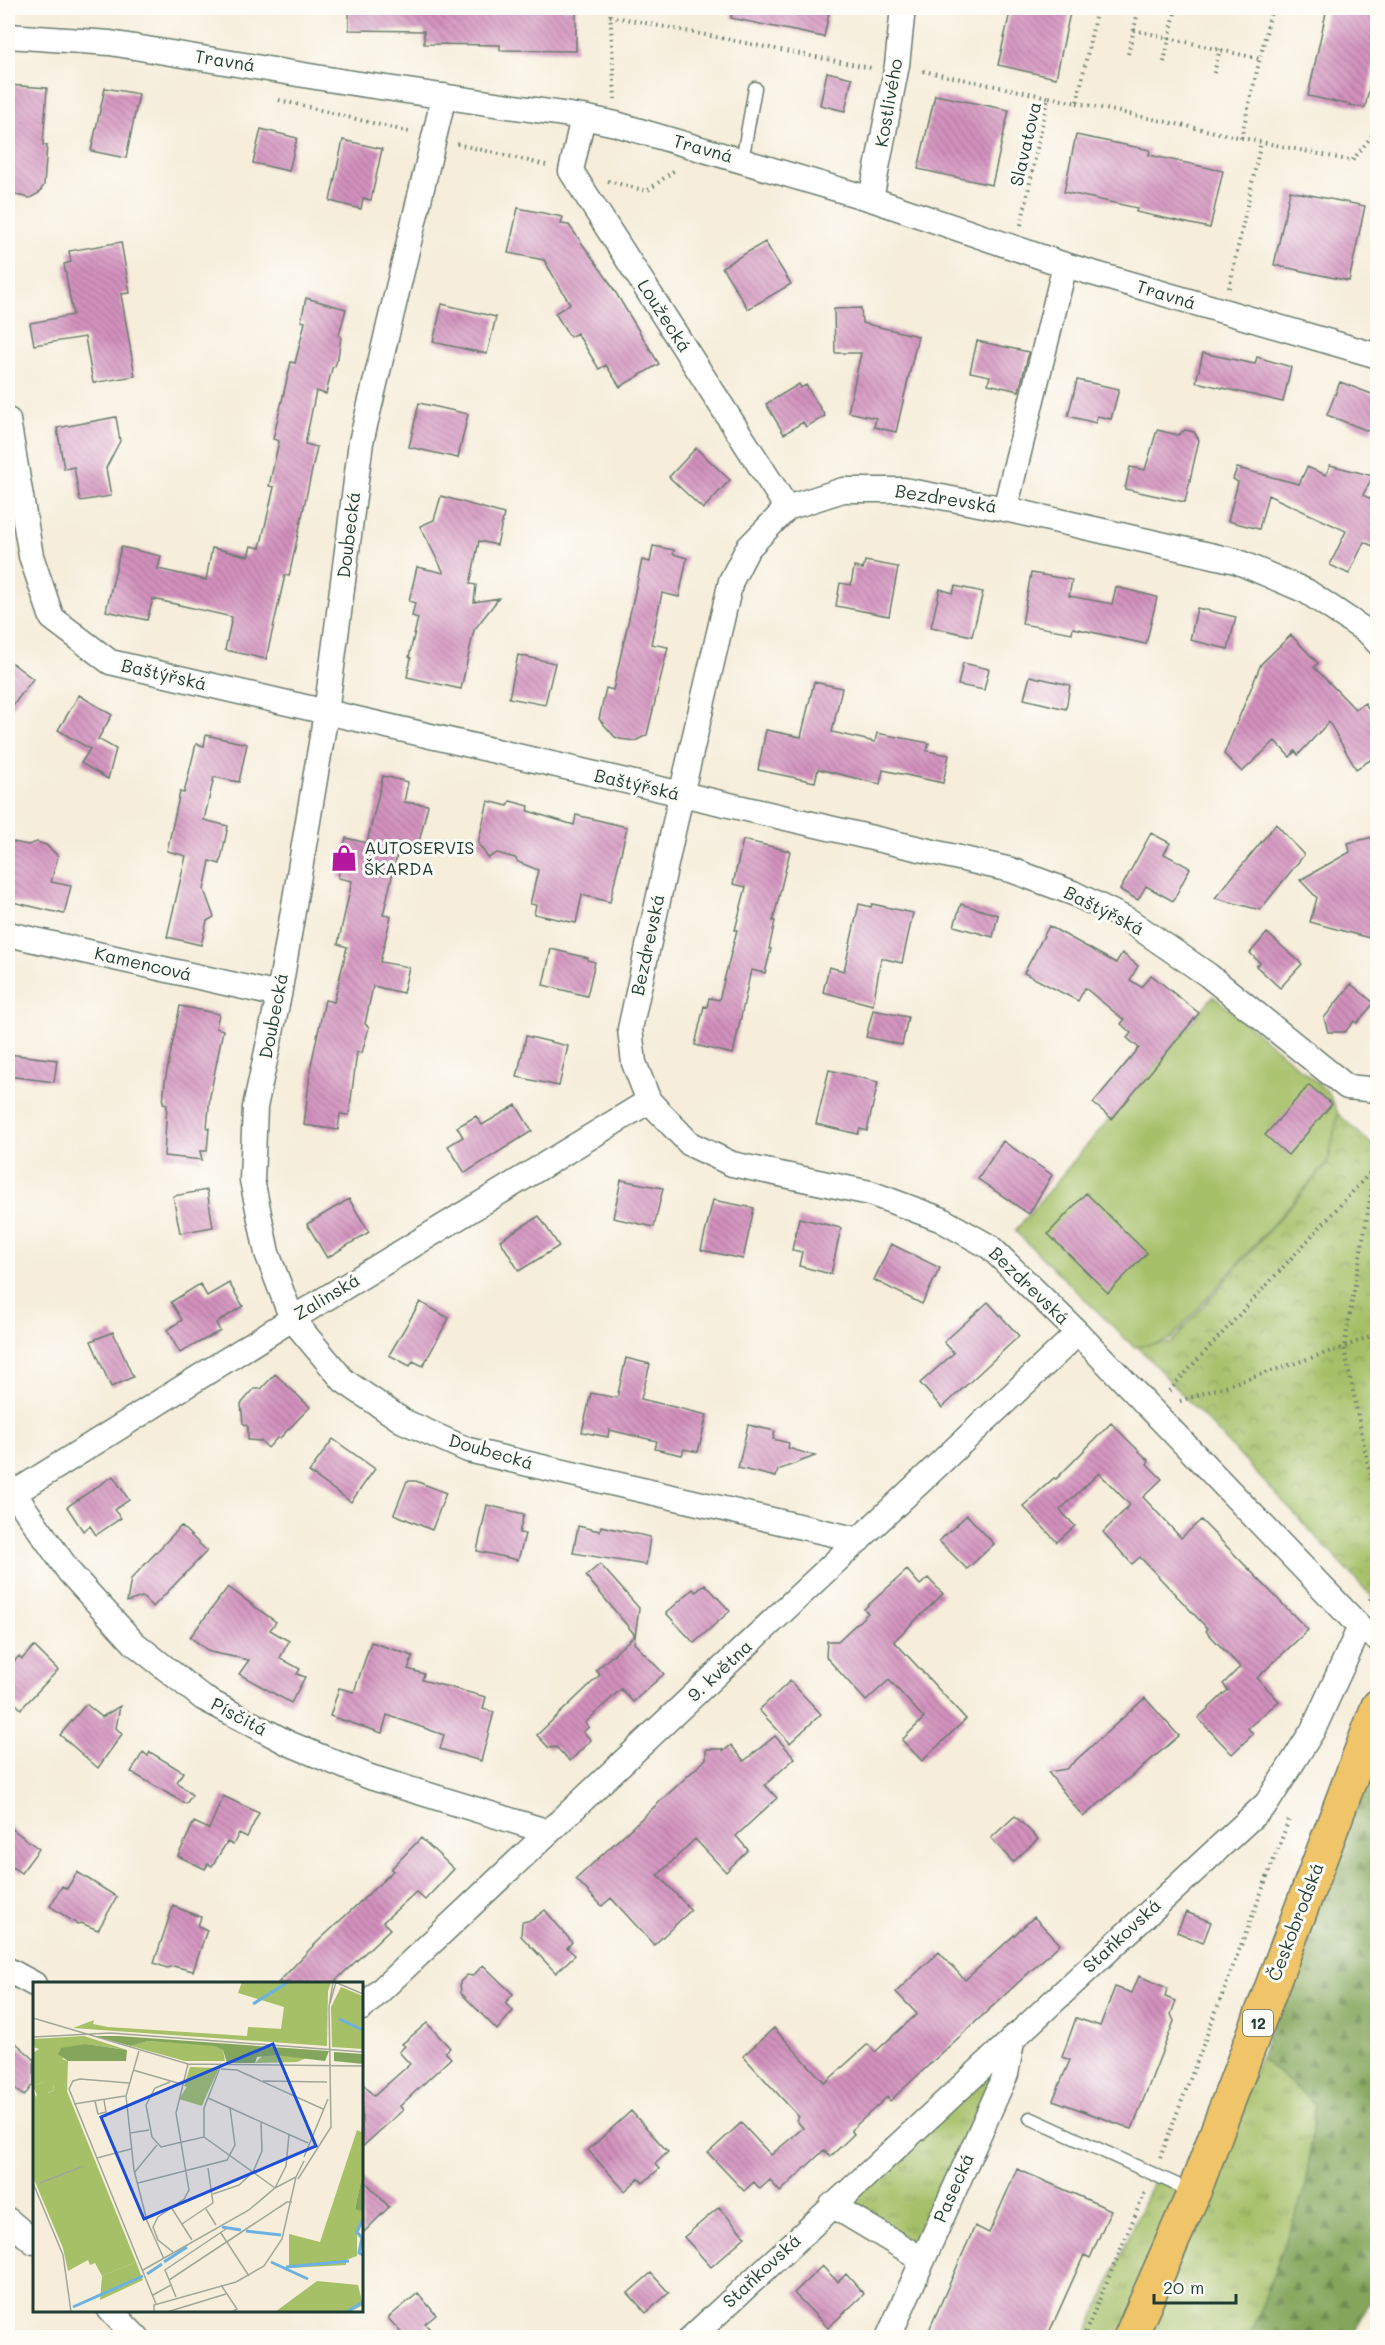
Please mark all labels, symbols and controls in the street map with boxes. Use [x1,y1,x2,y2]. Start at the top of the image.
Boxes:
street label: Travná [193,43,257,77]
street label: Kostlivého [868,56,908,149]
street label: Slavatova [1004,99,1046,188]
street label: Travná [671,128,736,168]
street label: Loužecká [632,274,697,357]
street label: Travná [1134,274,1199,314]
street label: Bezdrevská [893,478,999,518]
street label: Doubecká [331,490,365,579]
street label: Baštýřská [119,653,209,696]
street label: Baštýřská [592,763,682,806]
place label: AUTOSERVIS ŠKARDA [364,835,474,880]
shop icon: AUTOSERVIS ŠKARDA [329,843,359,873]
street label: Baštýřská [1060,880,1149,941]
street label: Bezdrevská [625,892,669,998]
street label: Kamencová [92,940,194,986]
street label: Doubecká [253,971,293,1061]
street label: Bezdrevská [984,1241,1075,1330]
street label: Zalinská [289,1267,364,1325]
street label: Doubecká [446,1428,536,1475]
street label: 9. května [682,1634,757,1707]
street label: Písčitá [207,1691,272,1741]
street label: Českobrodská [1261,1859,1329,1984]
street label: Staňkovská [1077,1893,1166,1978]
inset map [33,1982,363,2312]
road number: 12 [1243,2010,1273,2036]
street label: Pasecká [927,2149,979,2226]
street label: Staňkovská [717,2228,806,2313]
scale bar [1154,2267,1236,2305]
text: 20 m [1163,2275,1204,2299]

